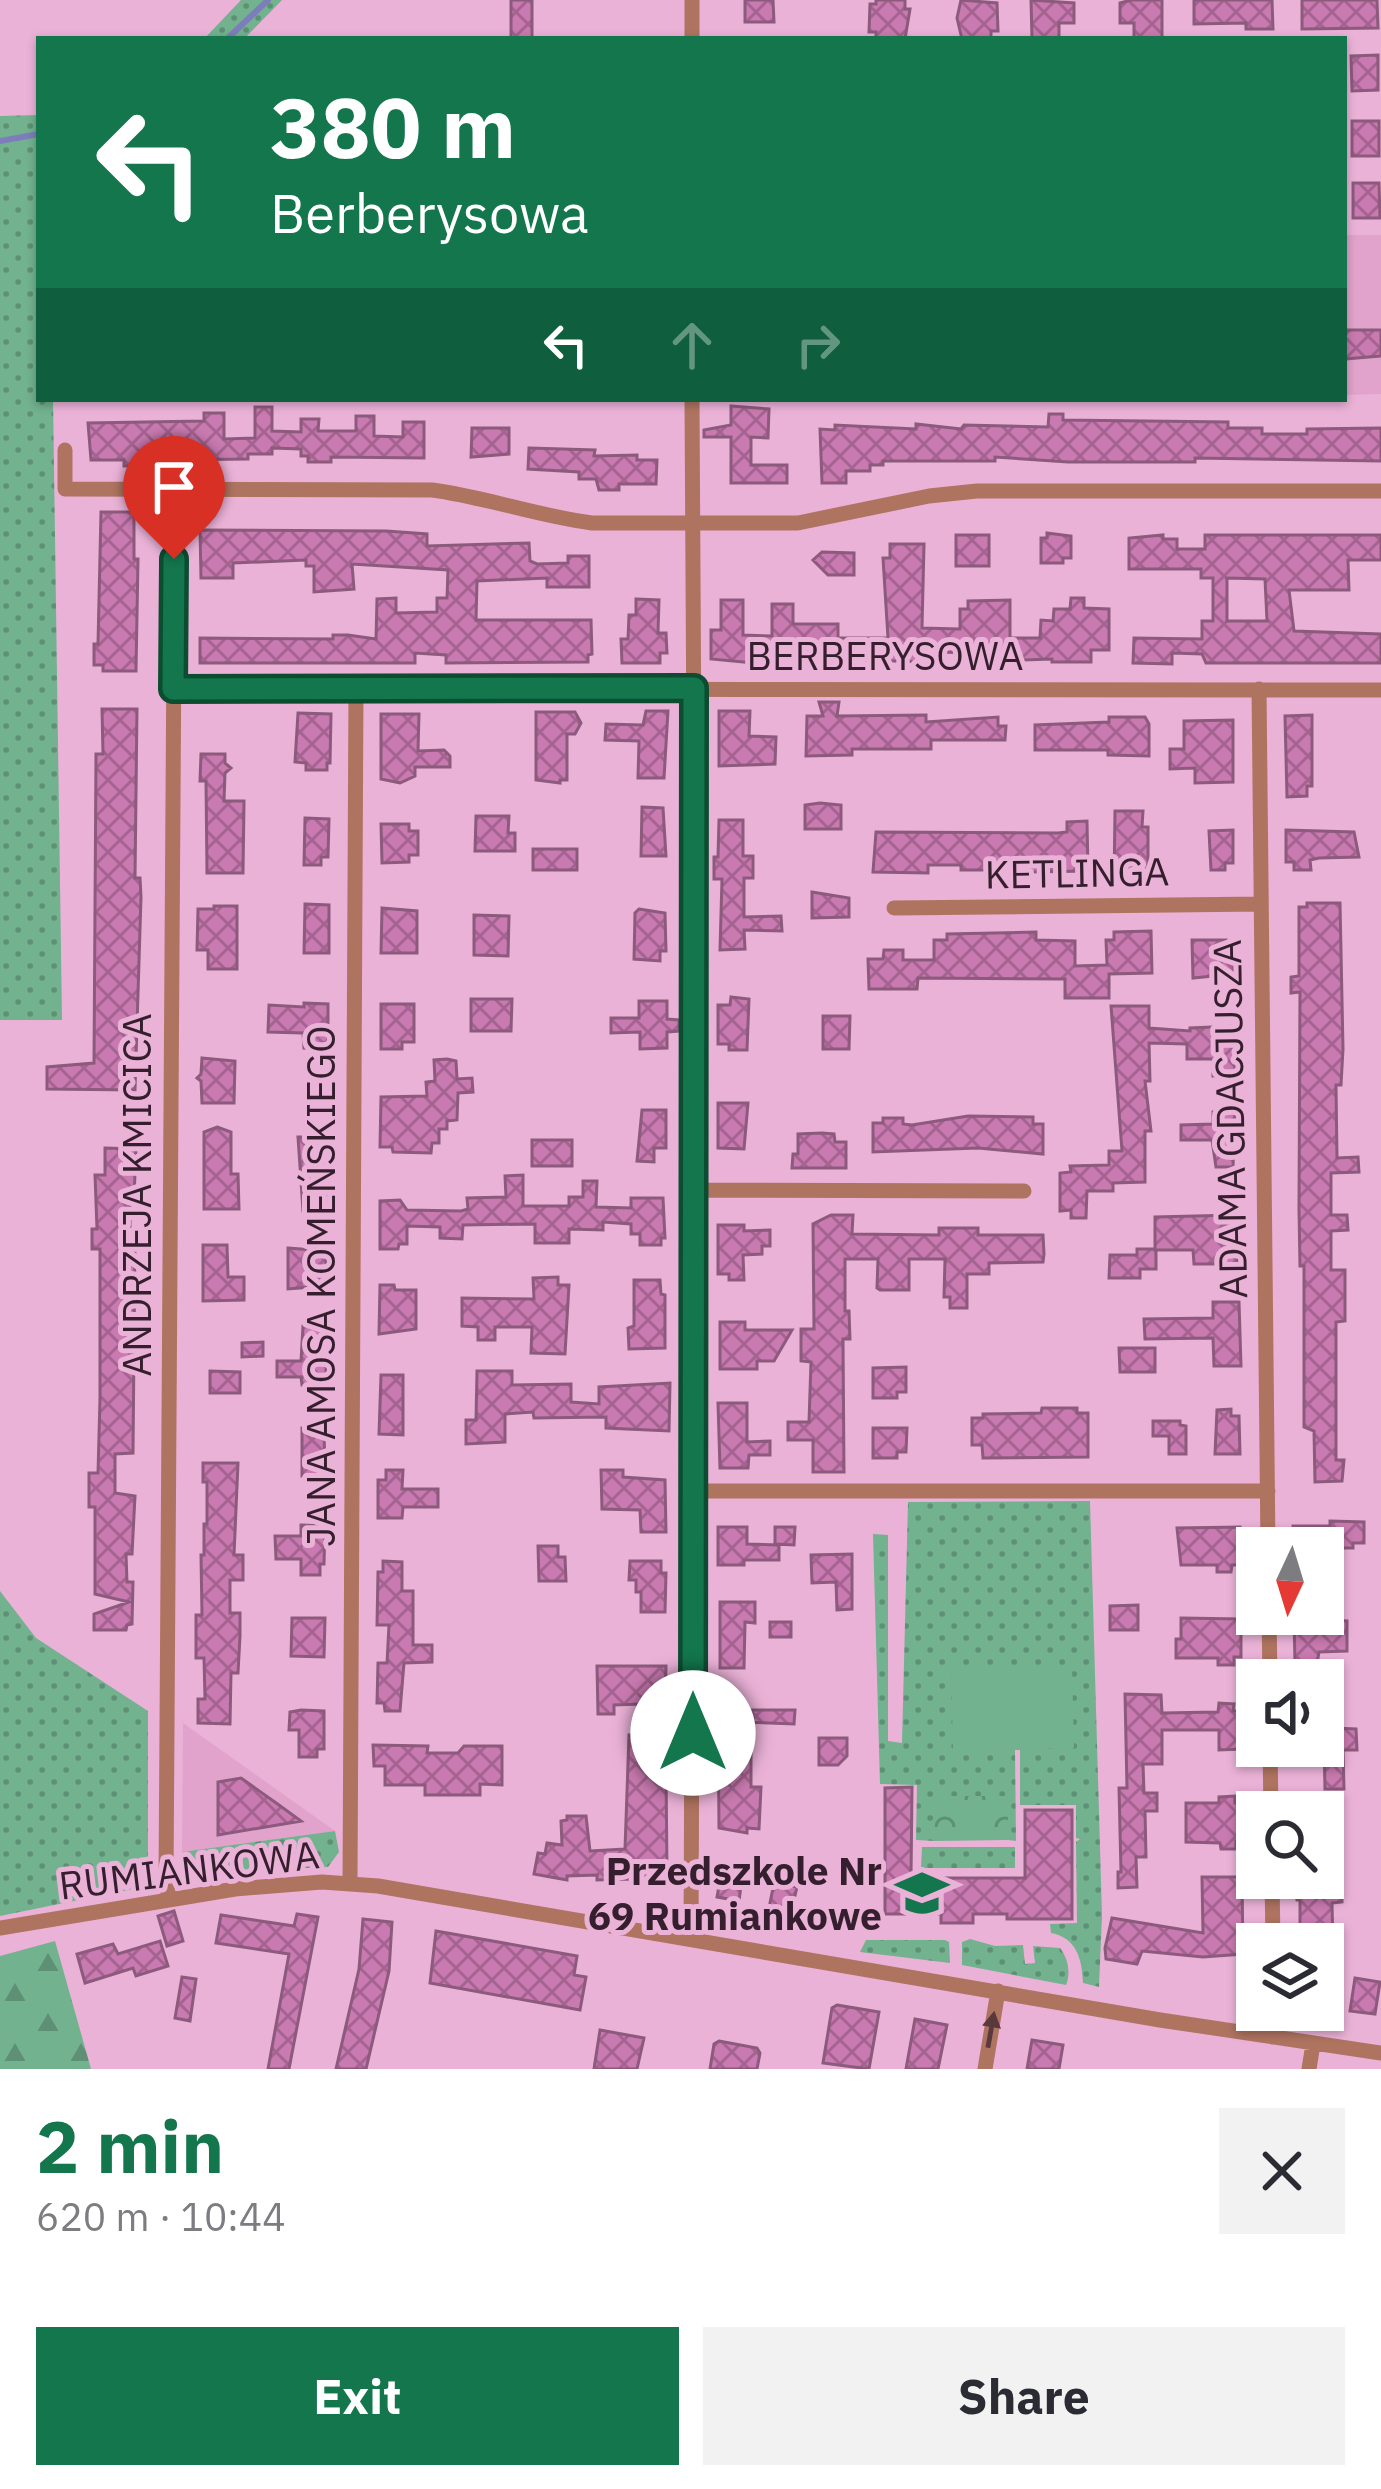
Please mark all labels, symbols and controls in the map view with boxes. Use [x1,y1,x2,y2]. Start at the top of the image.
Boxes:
text: 380 m [270,72,516,181]
icon: left [72,84,228,240]
text: Berberysowa [270,178,589,248]
icon: left [533,312,599,378]
icon: ahead [659,312,725,378]
icon: right [785,312,851,378]
pin [123,436,225,559]
icon: arrive [141,454,207,520]
street label: BERBERYSOWA [746,630,1024,681]
street label: KETLINGA [984,845,1170,900]
street label: ADAMA GDACJUSZA [1201,939,1258,1299]
street label: ANDRZEJA KMICICA [111,1013,162,1377]
street label: JANA AMOSA KOMEŃSKIEGO [295,1025,346,1547]
north arrow [1236,1527,1344,1635]
map controls [1236,1527,1344,2031]
button: sound [1236,1659,1344,1767]
position arrow [630,1670,756,1796]
button: search [1236,1791,1344,1899]
street label: RUMIANKOWA [56,1828,322,1911]
place label: Przedszkole Nr 69 Rumiankowe [588,1845,882,1941]
school or university icon: Przedszkole Nr 69 Rumiankowe [893,1864,951,1922]
button: layers [1236,1923,1344,2031]
one-way arrow [982,2011,1001,2048]
text: 2 min [36,2099,224,2193]
button: close [1219,2108,1345,2234]
text: 620 m · 10:44 [36,2191,286,2242]
button: Exit [36,2327,679,2465]
button: Share [703,2327,1345,2465]

